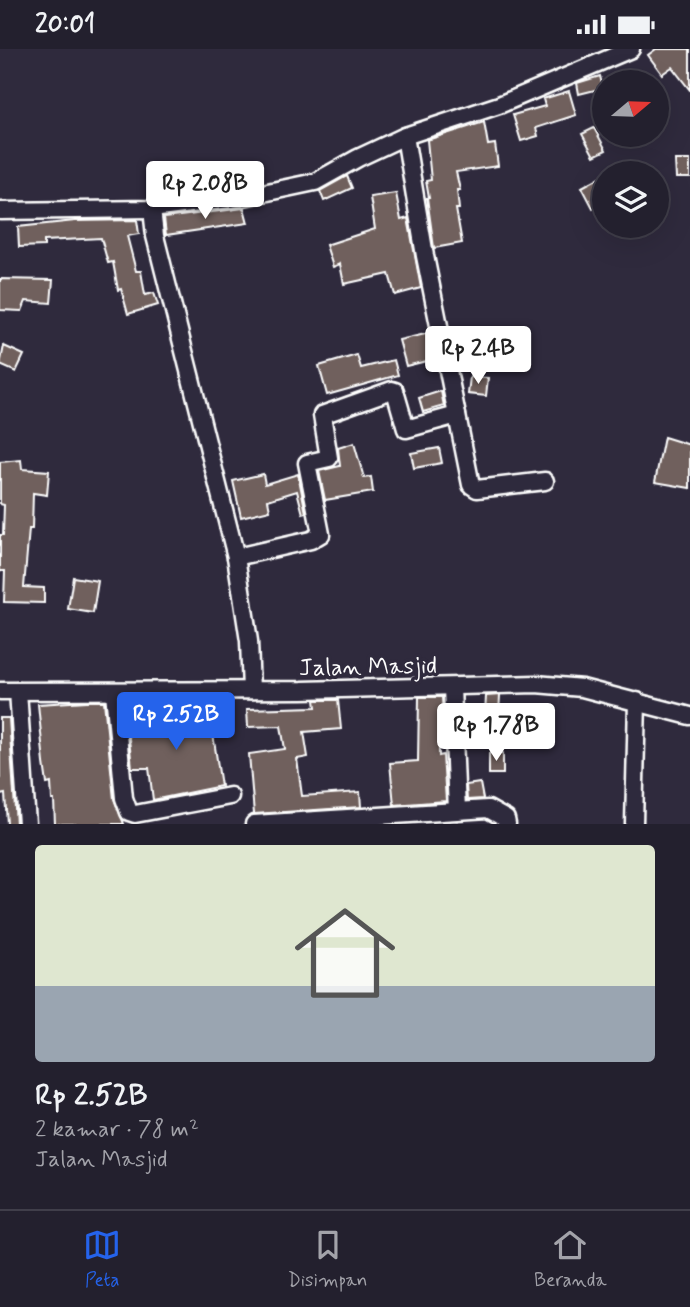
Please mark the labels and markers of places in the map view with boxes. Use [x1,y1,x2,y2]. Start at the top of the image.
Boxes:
pin: Rp 2.08B [133,162,277,221]
pin: Rp 2.4B [413,327,543,386]
pin: Rp 2.52B [104,693,248,752]
pin: Rp 1.78B [424,703,568,763]

